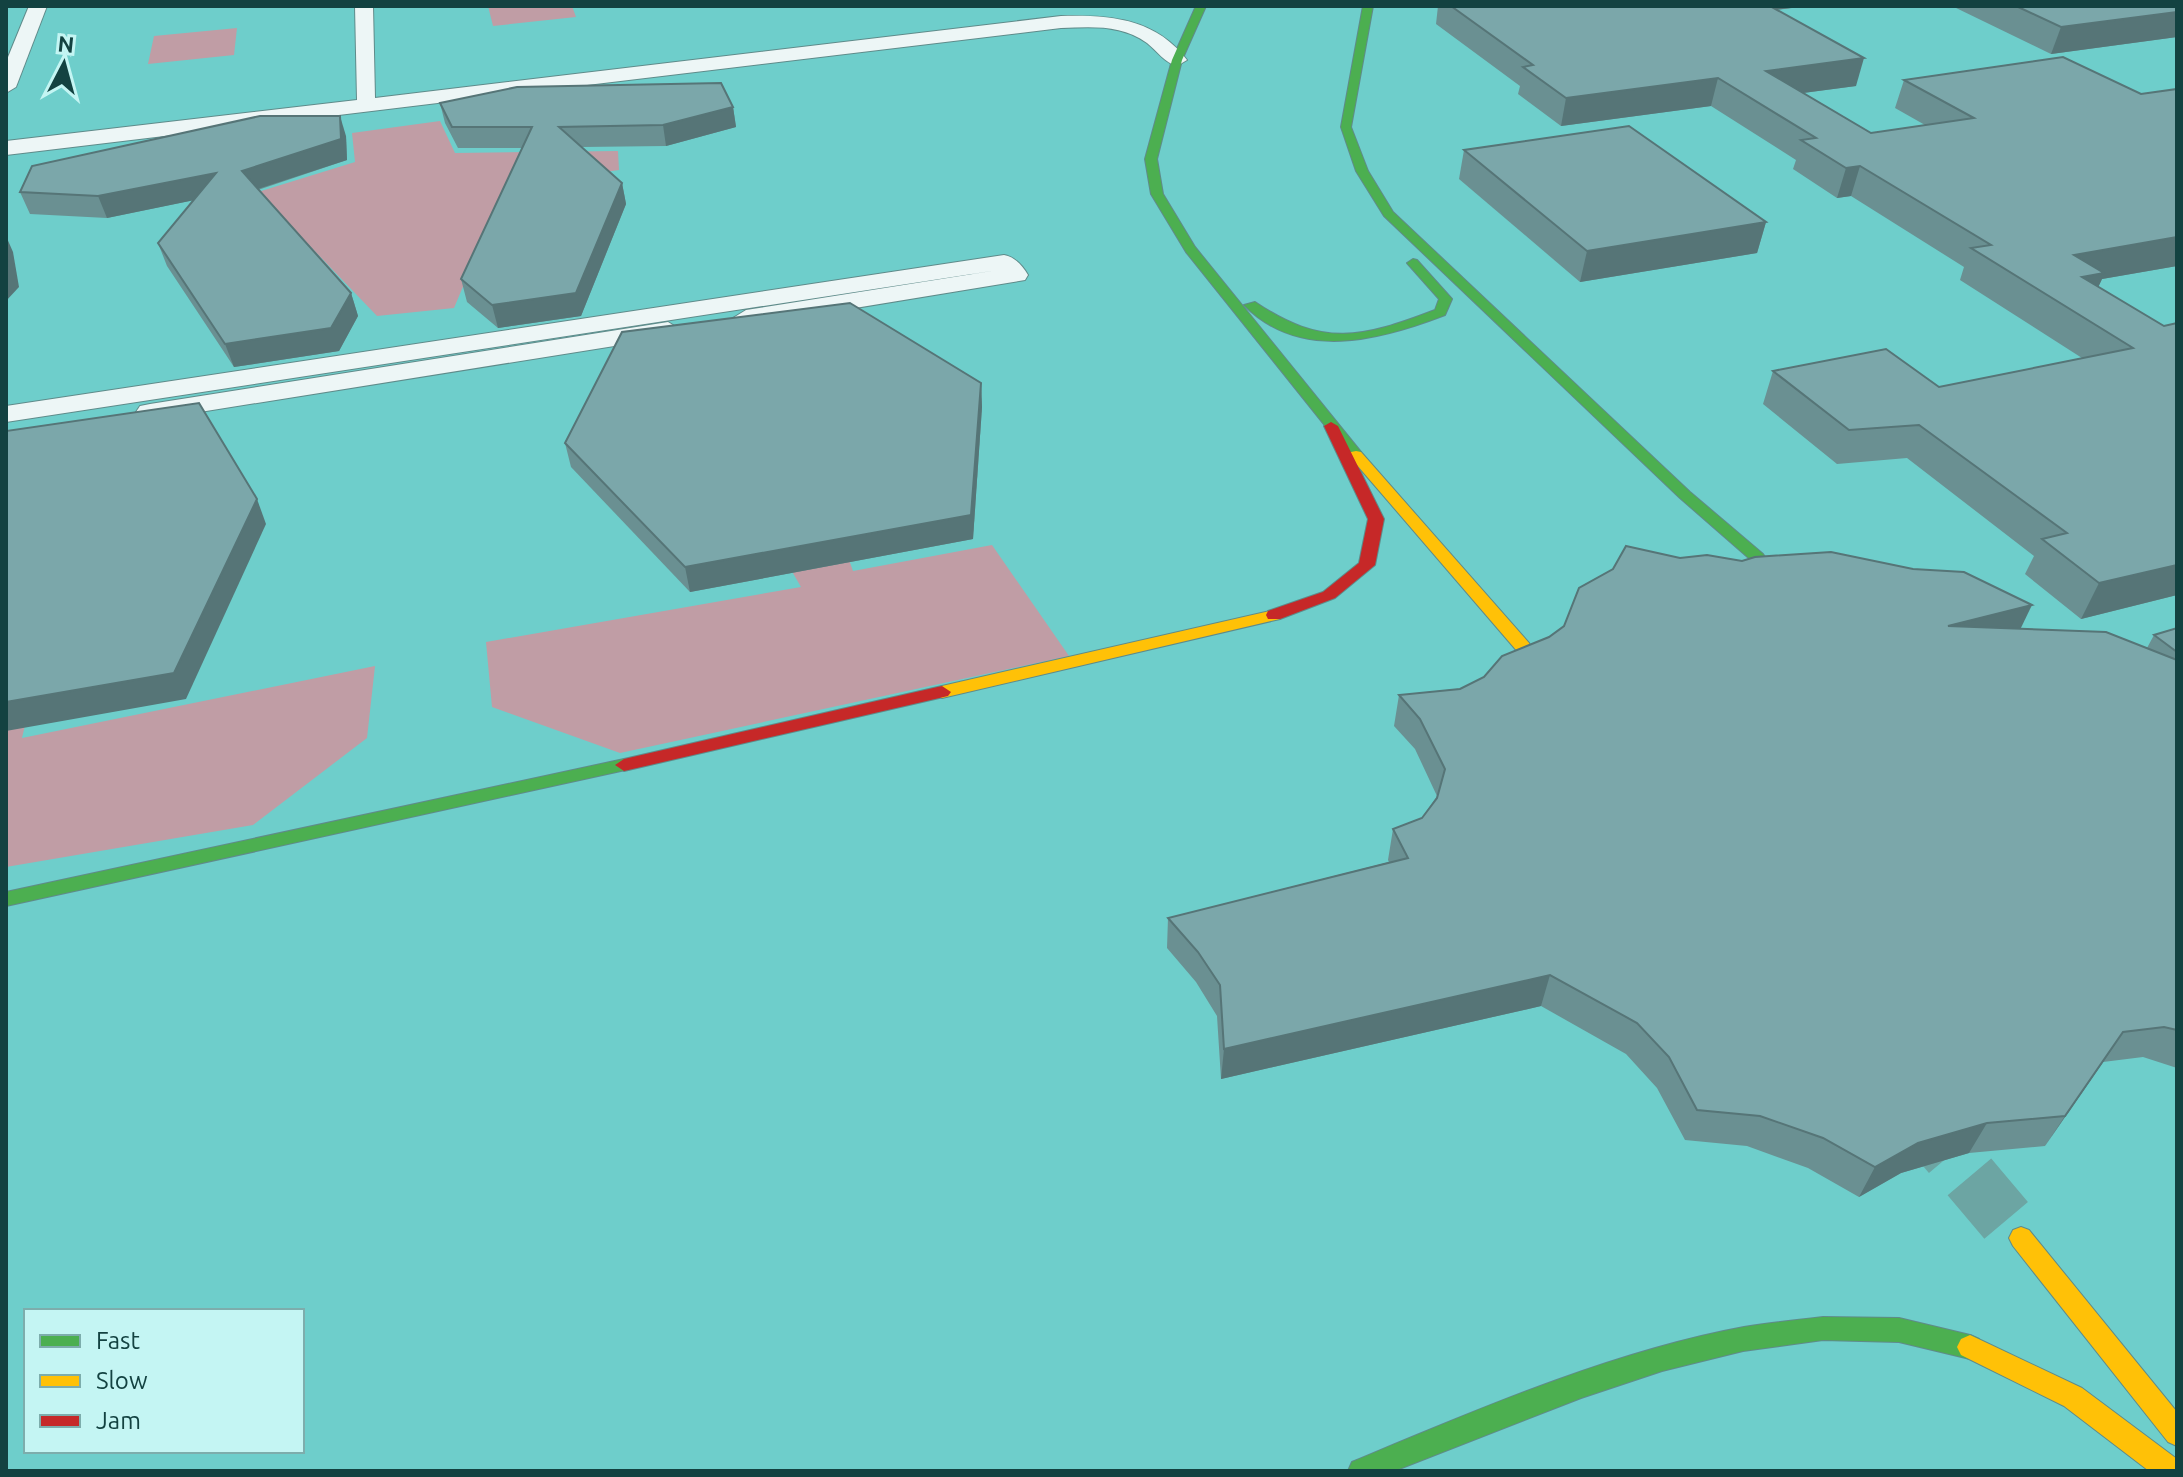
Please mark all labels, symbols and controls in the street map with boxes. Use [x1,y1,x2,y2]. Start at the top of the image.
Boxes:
north arrow [24,24,104,104]
text: N [57,30,76,57]
legend [24,1309,304,1453]
text: Fast [96,1327,140,1354]
text: Slow [96,1367,148,1394]
text: Jam [96,1407,141,1434]

